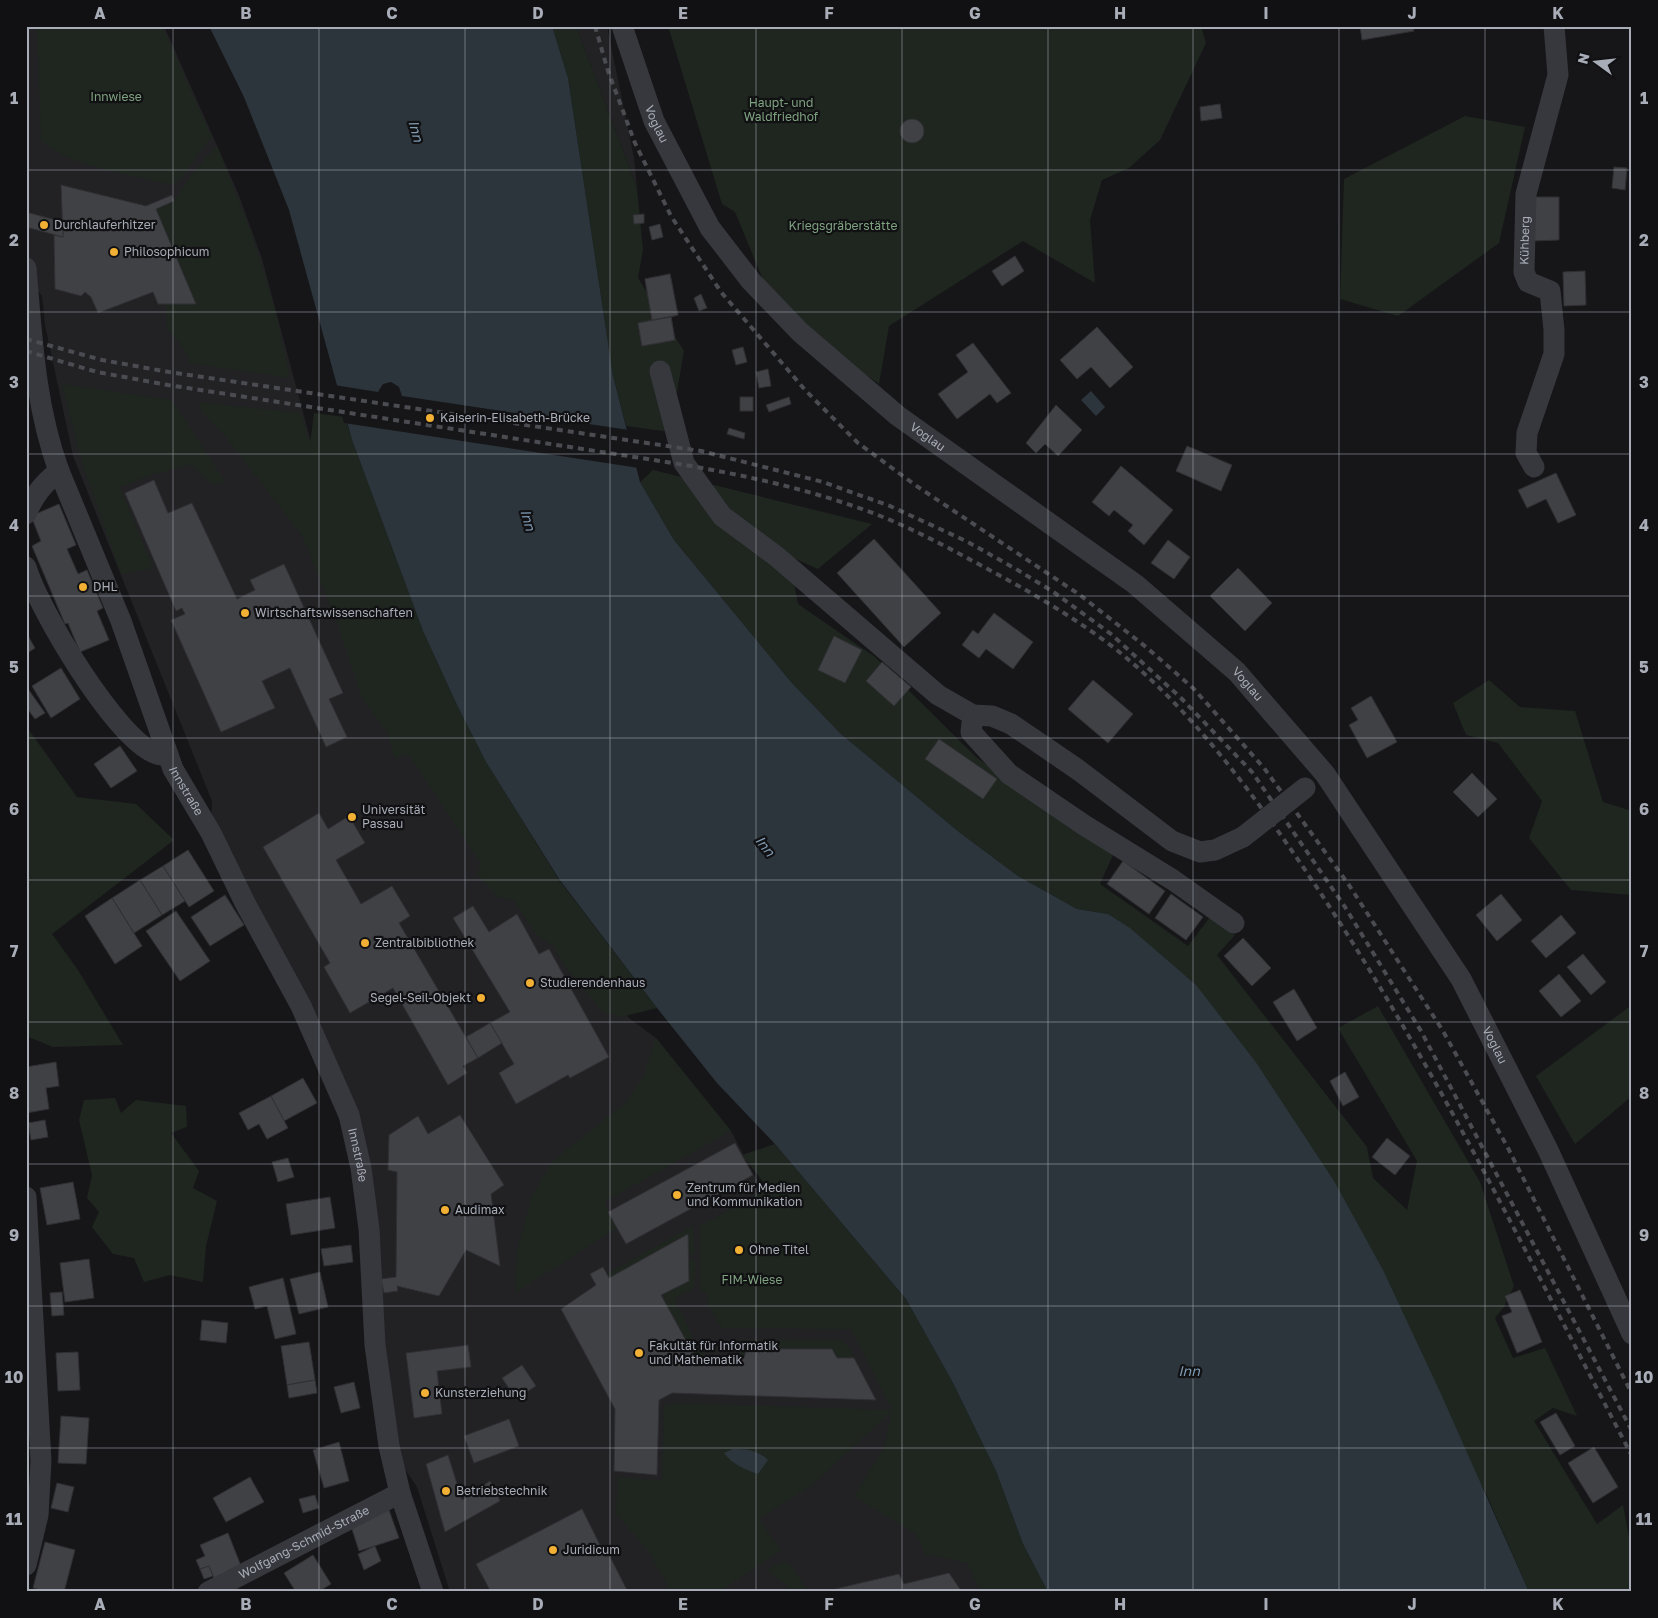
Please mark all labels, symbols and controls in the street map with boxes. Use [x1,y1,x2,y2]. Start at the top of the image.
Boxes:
text: A [94,3,106,23]
text: B [240,3,252,23]
text: C [386,3,398,23]
text: D [532,3,544,23]
text: E [678,3,688,23]
text: F [824,3,834,23]
text: G [969,3,981,23]
text: H [1114,3,1126,23]
text: I [1263,3,1269,23]
text: J [1407,3,1417,23]
text: K [1552,3,1564,23]
north arrow [1570,38,1620,88]
text: N [1573,51,1593,66]
text: 1 [10,88,18,108]
text: 1 [1640,88,1648,108]
park label: Innwiese [90,89,142,104]
park label: Haupt- und Waldfriedhof [744,95,819,124]
street label: Voglau [642,103,672,145]
water label: Inn [405,118,428,145]
street label: Kühberg [1516,216,1532,265]
place label: Durchlauferhitzer [54,217,156,232]
park label: Kriegsgräberstätte [789,218,897,233]
marker: Durchlauferhitzer [38,219,50,231]
text: 2 [9,230,19,250]
text: 2 [1639,230,1649,250]
place label: Philosophicum [124,244,209,259]
marker: Philosophicum [108,246,120,258]
text: 3 [9,372,19,392]
text: 3 [1639,372,1649,392]
place label: Kaiserin-Elisabeth-Brücke [440,410,590,425]
marker: Kaiserin-Elisabeth-Brücke [424,412,436,424]
street label: Voglau [907,419,948,454]
water label: Inn [517,507,540,534]
text: 4 [9,515,19,535]
text: 4 [1639,515,1649,535]
place label: DHL [93,579,118,594]
marker: DHL [77,581,89,593]
place label: Wirtschaftswissenschaften [255,605,413,620]
marker: Wirtschaftswissenschaften [239,607,251,619]
text: 5 [9,657,19,677]
text: 5 [1639,657,1649,677]
street label: Voglau [1229,663,1266,704]
street label: Innstraße [166,764,207,818]
text: 6 [9,799,19,819]
text: 6 [1639,799,1649,819]
place label: Universität Passau [362,802,426,831]
marker: Universität Passau [346,811,358,823]
water label: Inn [752,832,780,861]
place label: Zentralbibliothek [375,935,475,950]
marker: Zentralbibliothek [359,937,371,949]
text: 7 [10,941,19,961]
text: 7 [1640,941,1649,961]
place label: Studierendenhaus [540,975,645,990]
marker: Studierendenhaus [524,977,536,989]
place label: Segel-Seil-Objekt [370,990,471,1005]
marker: Segel-Seil-Objekt [475,992,487,1004]
street label: Voglau [1479,1024,1511,1066]
text: 8 [9,1083,19,1103]
text: 8 [1639,1083,1649,1103]
street label: Innstraße [345,1126,371,1183]
place label: Zentrum für Medien und Kommunikation [687,1180,802,1209]
marker: Zentrum für Medien und Kommunikation [671,1189,683,1201]
place label: Audimax [455,1202,505,1217]
marker: Audimax [439,1204,451,1216]
text: 9 [9,1225,19,1245]
text: 9 [1639,1225,1649,1245]
place label: Ohne Titel [749,1242,809,1257]
marker: Ohne Titel [733,1244,745,1256]
park label: FIM-Wiese [722,1272,782,1287]
place label: Fakultät für Informatik und Mathematik [649,1338,778,1367]
marker: Fakultät für Informatik und Mathematik [633,1347,645,1359]
water label: Inn [1178,1362,1201,1379]
text: 10 [5,1367,23,1387]
text: 10 [1635,1367,1653,1387]
place label: Kunsterziehung [435,1385,526,1400]
marker: Kunsterziehung [419,1387,431,1399]
place label: Betriebstechnik [456,1483,548,1498]
marker: Betriebstechnik [440,1485,452,1497]
street label: Wolfgang-Schmid-Straße [236,1502,371,1582]
text: 11 [6,1509,22,1529]
text: 11 [1636,1509,1652,1529]
place label: Juridicum [563,1542,620,1557]
marker: Juridicum [547,1544,559,1556]
text: A [94,1594,106,1614]
text: B [240,1594,252,1614]
text: C [386,1594,398,1614]
text: D [532,1594,544,1614]
text: E [678,1594,688,1614]
text: F [824,1594,834,1614]
text: G [969,1594,981,1614]
text: H [1114,1594,1126,1614]
text: I [1263,1594,1269,1614]
text: J [1407,1594,1417,1614]
text: K [1552,1594,1564,1614]

